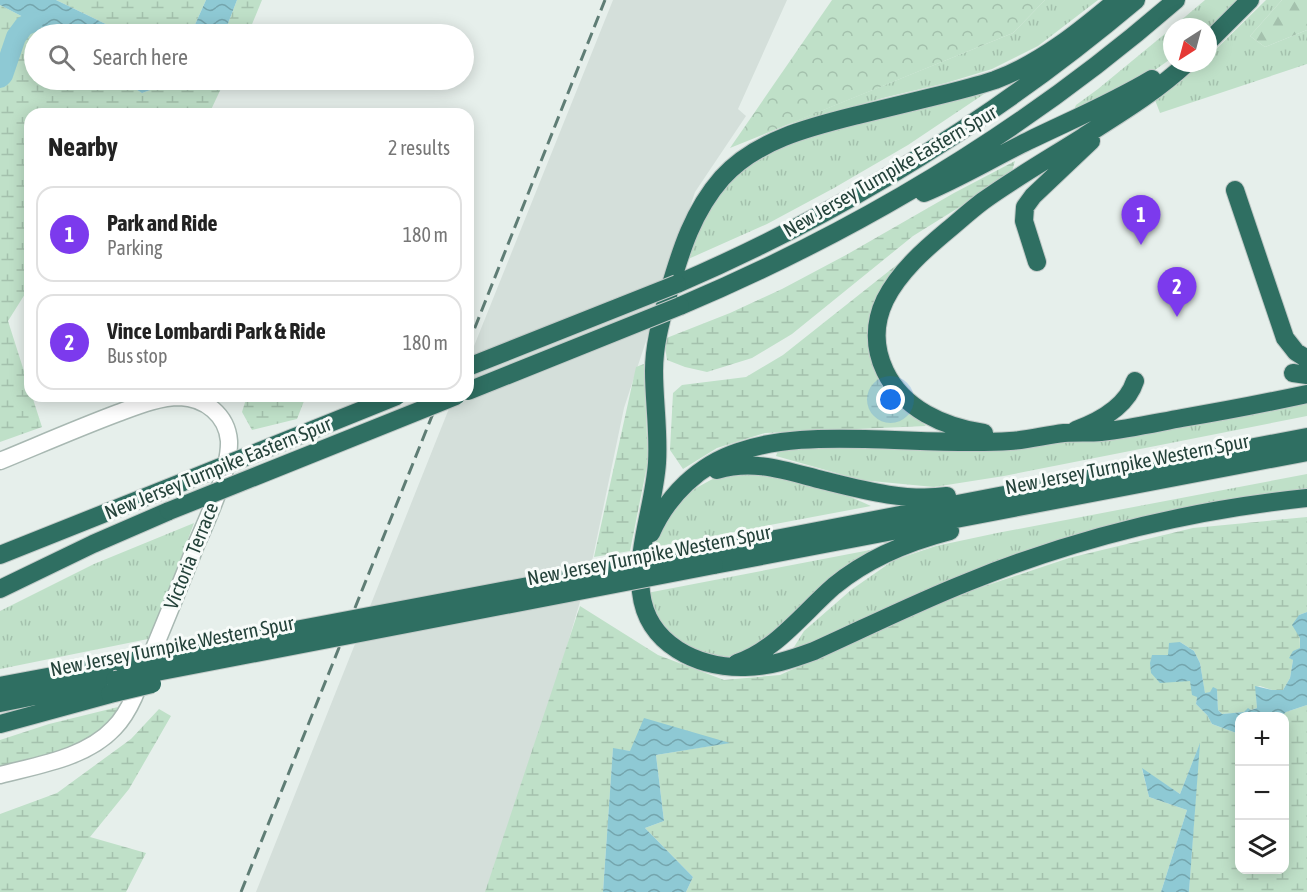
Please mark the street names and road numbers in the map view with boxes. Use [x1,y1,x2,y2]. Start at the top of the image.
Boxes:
street label: New Jersey Turnpike Eastern Spur [779,99,1001,241]
street label: New Jersey Turnpike Eastern Spur [101,411,335,524]
street label: New Jersey Turnpike Western Spur [1003,428,1252,498]
street label: Victoria Terrace [159,499,222,613]
street label: New Jersey Turnpike Western Spur [525,519,774,589]
street label: New Jersey Turnpike Western Spur [48,610,297,680]

